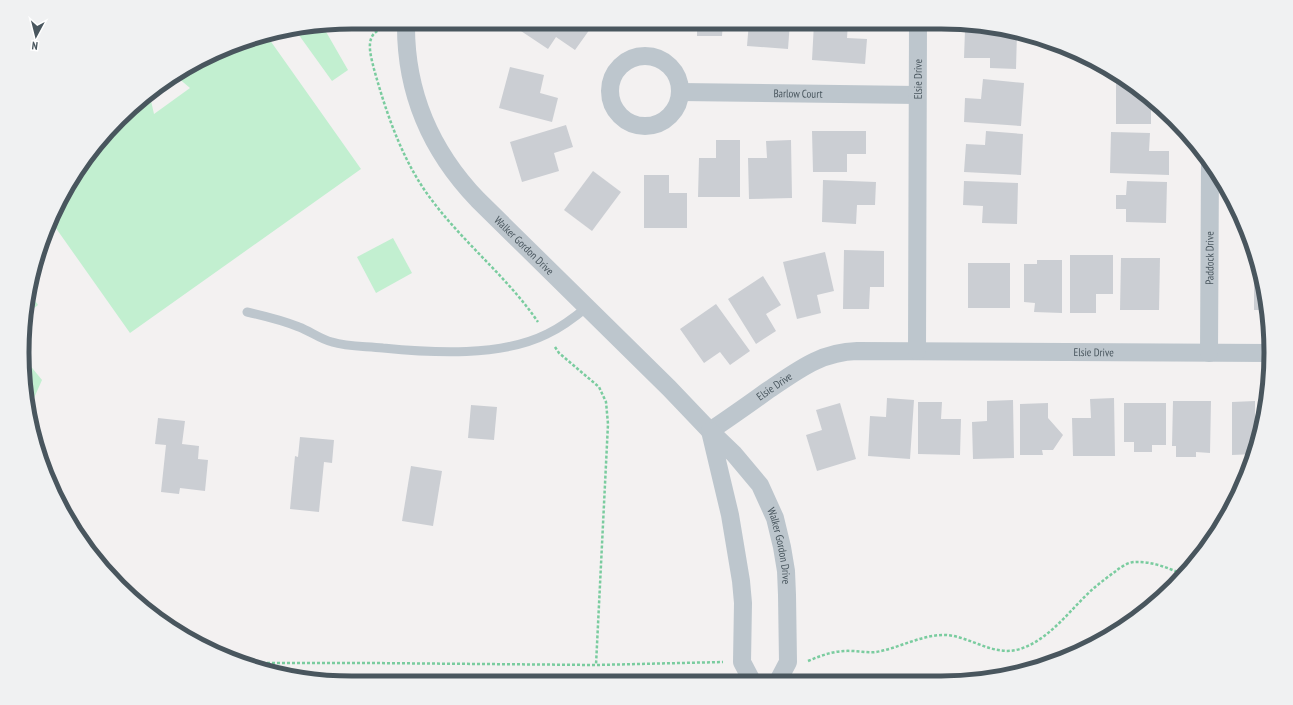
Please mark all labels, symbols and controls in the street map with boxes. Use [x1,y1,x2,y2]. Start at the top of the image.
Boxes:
north arrow [16,16,56,56]
text: N [31,39,39,53]
street label: Elsie Drive [911,58,925,99]
street label: Barlow Court [773,86,823,101]
street label: Walker Gordon Drive [491,213,557,278]
street label: Paddock Drive [1202,231,1217,285]
street label: Elsie Drive [1073,345,1114,359]
street label: Elsie Drive [754,369,795,403]
street label: Walker Gordon Drive [764,505,794,585]

